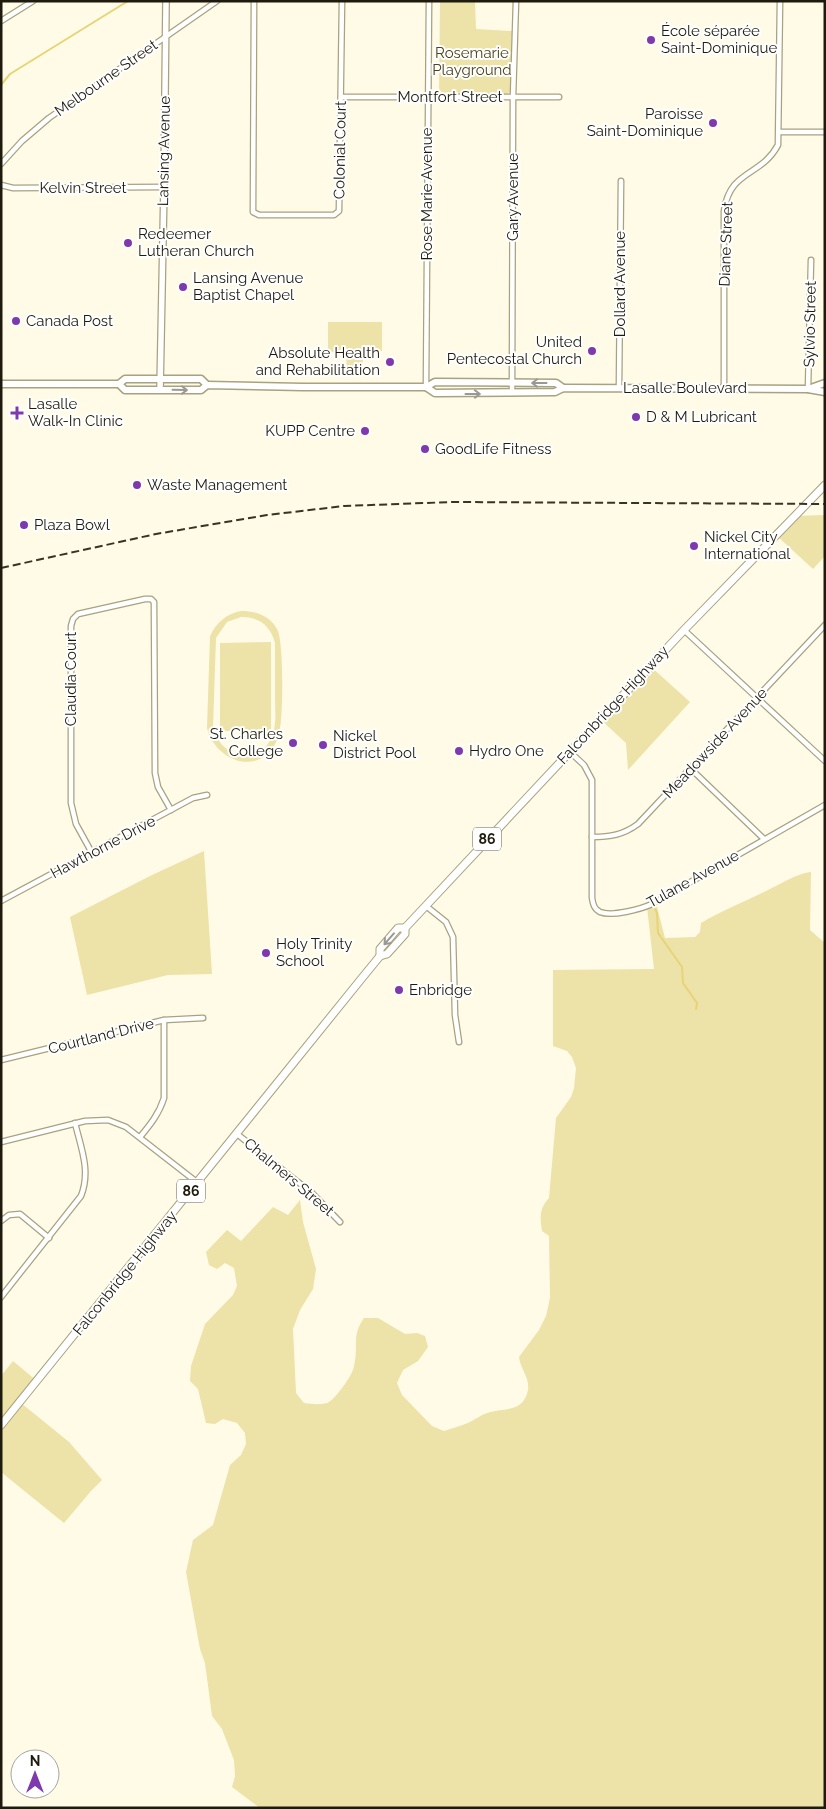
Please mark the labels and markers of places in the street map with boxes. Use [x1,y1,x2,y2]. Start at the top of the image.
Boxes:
place label: École séparée Saint-Dominique [661,22,777,57]
marker: École séparée Saint-Dominique [645,34,657,46]
place label: Paroisse Saint-Dominique [587,105,703,140]
marker: Paroisse Saint-Dominique [707,117,719,129]
place label: Redeemer Lutheran Church [138,225,254,260]
marker: Redeemer Lutheran Church [122,237,134,249]
place label: Lansing Avenue Baptist Chapel [193,269,303,304]
marker: Lansing Avenue Baptist Chapel [177,281,189,293]
place label: Canada Post [26,312,113,330]
marker: Canada Post [10,315,22,327]
place label: United Pentecostal Church [447,333,582,368]
place label: Absolute Health and Rehabilitation [256,344,380,379]
marker: United Pentecostal Church [586,345,598,357]
marker: Absolute Health and Rehabilitation [384,356,396,368]
place label: Lasalle Walk-In Clinic [28,395,123,430]
marker: Lasalle Walk-In Clinic [10,406,24,420]
place label: D & M Lubricant [646,408,757,426]
marker: D & M Lubricant [630,411,642,423]
place label: KUPP Centre [265,422,355,440]
marker: KUPP Centre [359,425,371,437]
place label: GoodLife Fitness [435,440,551,458]
marker: GoodLife Fitness [419,443,431,455]
place label: Waste Management [147,476,287,494]
marker: Waste Management [131,479,143,491]
place label: Plaza Bowl [34,516,111,534]
marker: Plaza Bowl [18,519,30,531]
place label: Nickel City International [704,528,791,563]
marker: Nickel City International [688,540,700,552]
place label: St. Charles College [210,725,283,760]
place label: Nickel District Pool [333,727,417,762]
marker: St. Charles College [287,737,299,749]
marker: Nickel District Pool [317,739,329,751]
place label: Hydro One [469,742,544,760]
marker: Hydro One [453,745,465,757]
place label: Holy Trinity School [276,935,352,970]
marker: Holy Trinity School [260,947,272,959]
place label: Enbridge [409,981,472,999]
marker: Enbridge [393,984,405,996]

